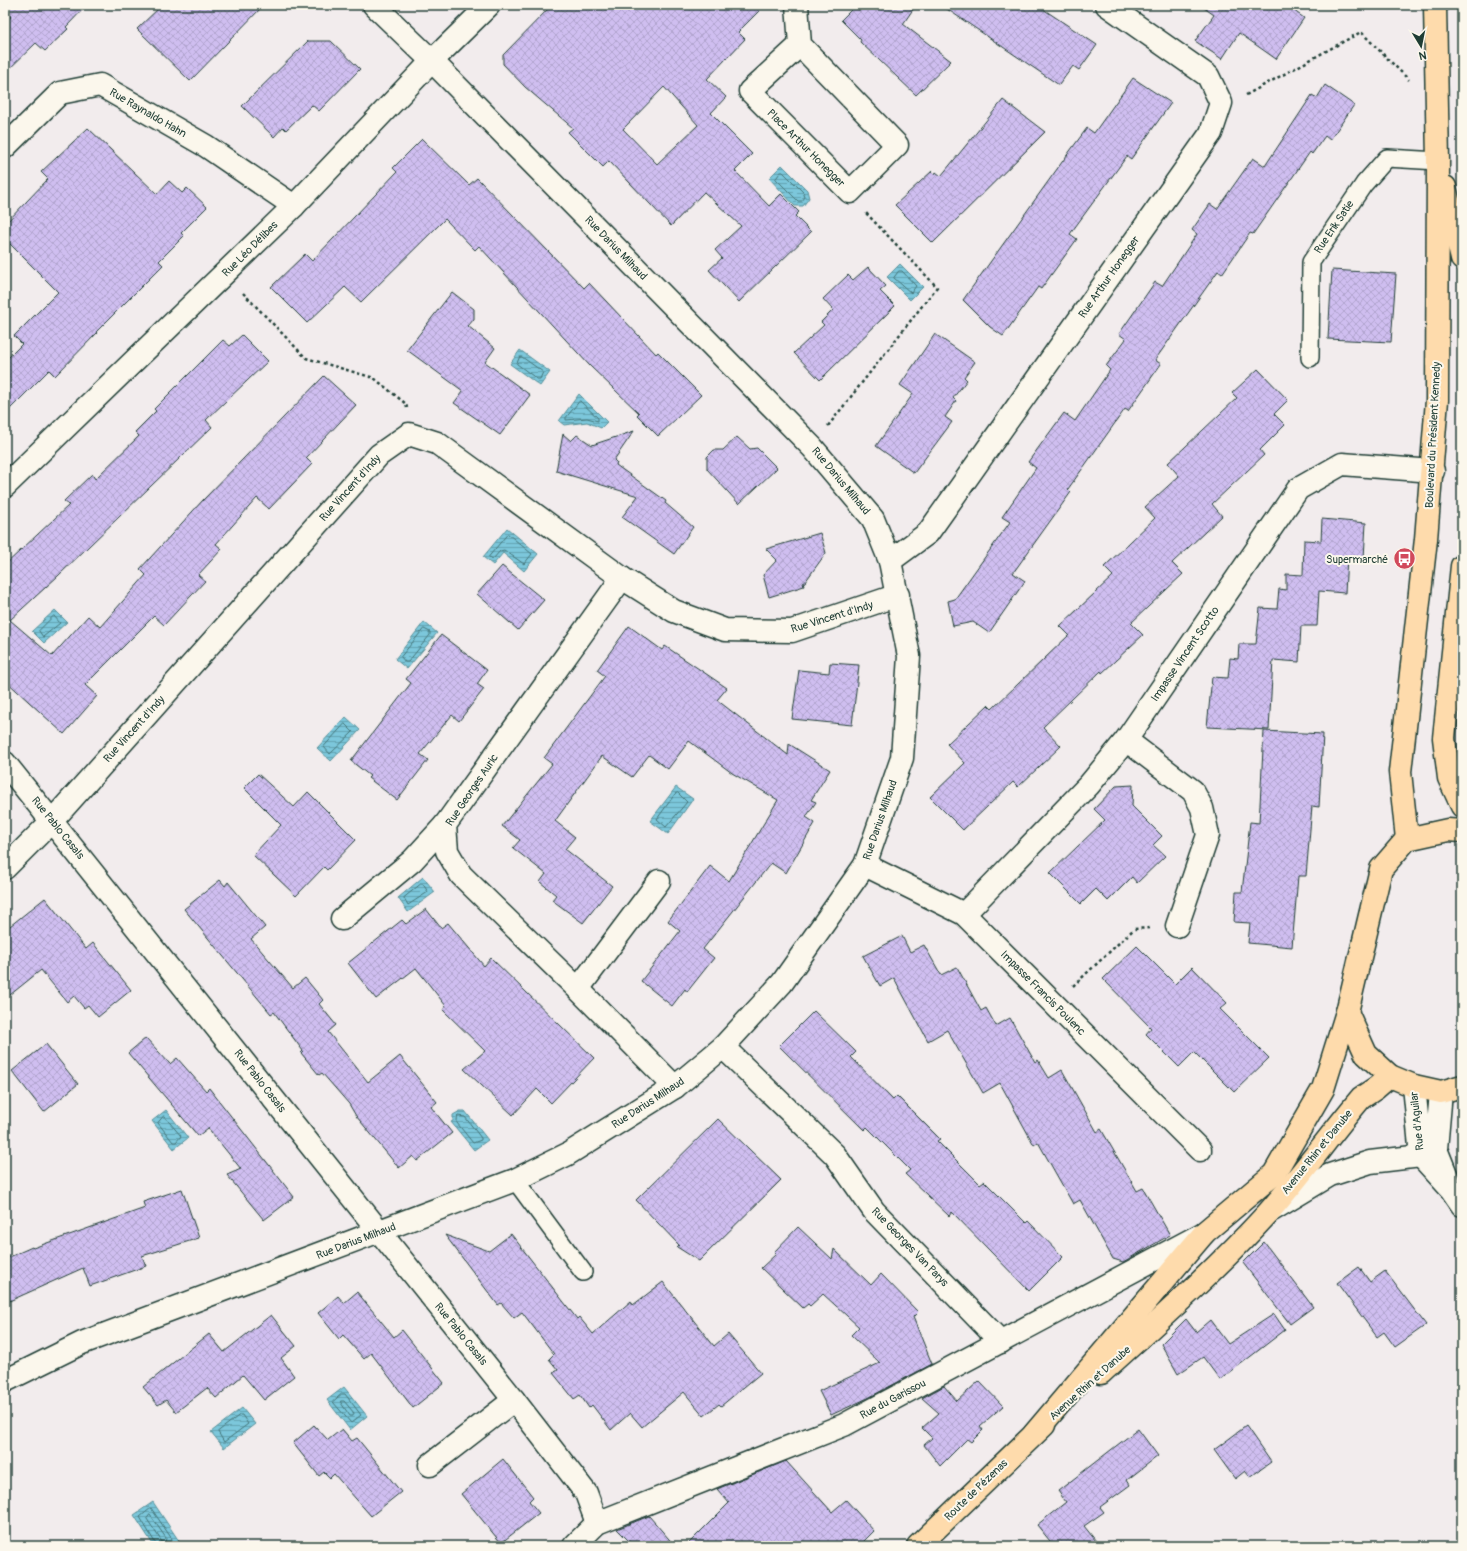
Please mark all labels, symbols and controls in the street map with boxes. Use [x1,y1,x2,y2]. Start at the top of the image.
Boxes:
north arrow [1401,26,1441,66]
text: N [1417,48,1427,63]
street label: Rue Raynaldo Hahn [107,86,189,140]
street label: Place Arthur Honegger [764,106,848,190]
street label: Rue Erik Satie [1311,197,1357,256]
street label: Rue Darius Milhaud [582,213,650,283]
street label: Rue Léo Délibes [220,218,281,279]
street label: Rue Arthur Honegger [1076,233,1142,320]
street label: Boulevard du Président Kennedy [1423,361,1443,508]
street label: Rue Darius Milhaud [809,445,873,517]
street label: Rue Vincent d'Indy [317,452,383,524]
bus stop icon: Supermarché [1391,546,1417,572]
place label: Supermarché [1326,553,1388,566]
street label: Rue Vincent d'Indy [789,598,875,636]
street label: Impasse Vincent Scotto [1148,604,1222,704]
street label: Rue Vincent d'Indy [101,693,167,765]
street label: Rue Georges Auric [443,751,501,829]
street label: Rue Darius Milhaud [860,778,900,862]
street label: Rue Pablo Casals [29,794,87,862]
street label: Impasse Francis Poulenc [998,948,1088,1038]
street label: Rue Pablo Casals [231,1047,289,1115]
street label: Rue Darius Milhaud [609,1075,687,1131]
street label: Rue d'Aguilar [1407,1091,1427,1151]
street label: Avenue Rhin et Danube [1279,1107,1355,1197]
street label: Rue Georges Van Parys [869,1205,951,1289]
street label: Rue Darius Milhaud [314,1220,398,1262]
street label: Rue Pablo Casals [432,1300,490,1368]
street label: Avenue Rhin et Danube [1047,1343,1134,1423]
street label: Rue du Garissou [858,1376,928,1422]
street label: Route de Pézenas [942,1457,1010,1523]

